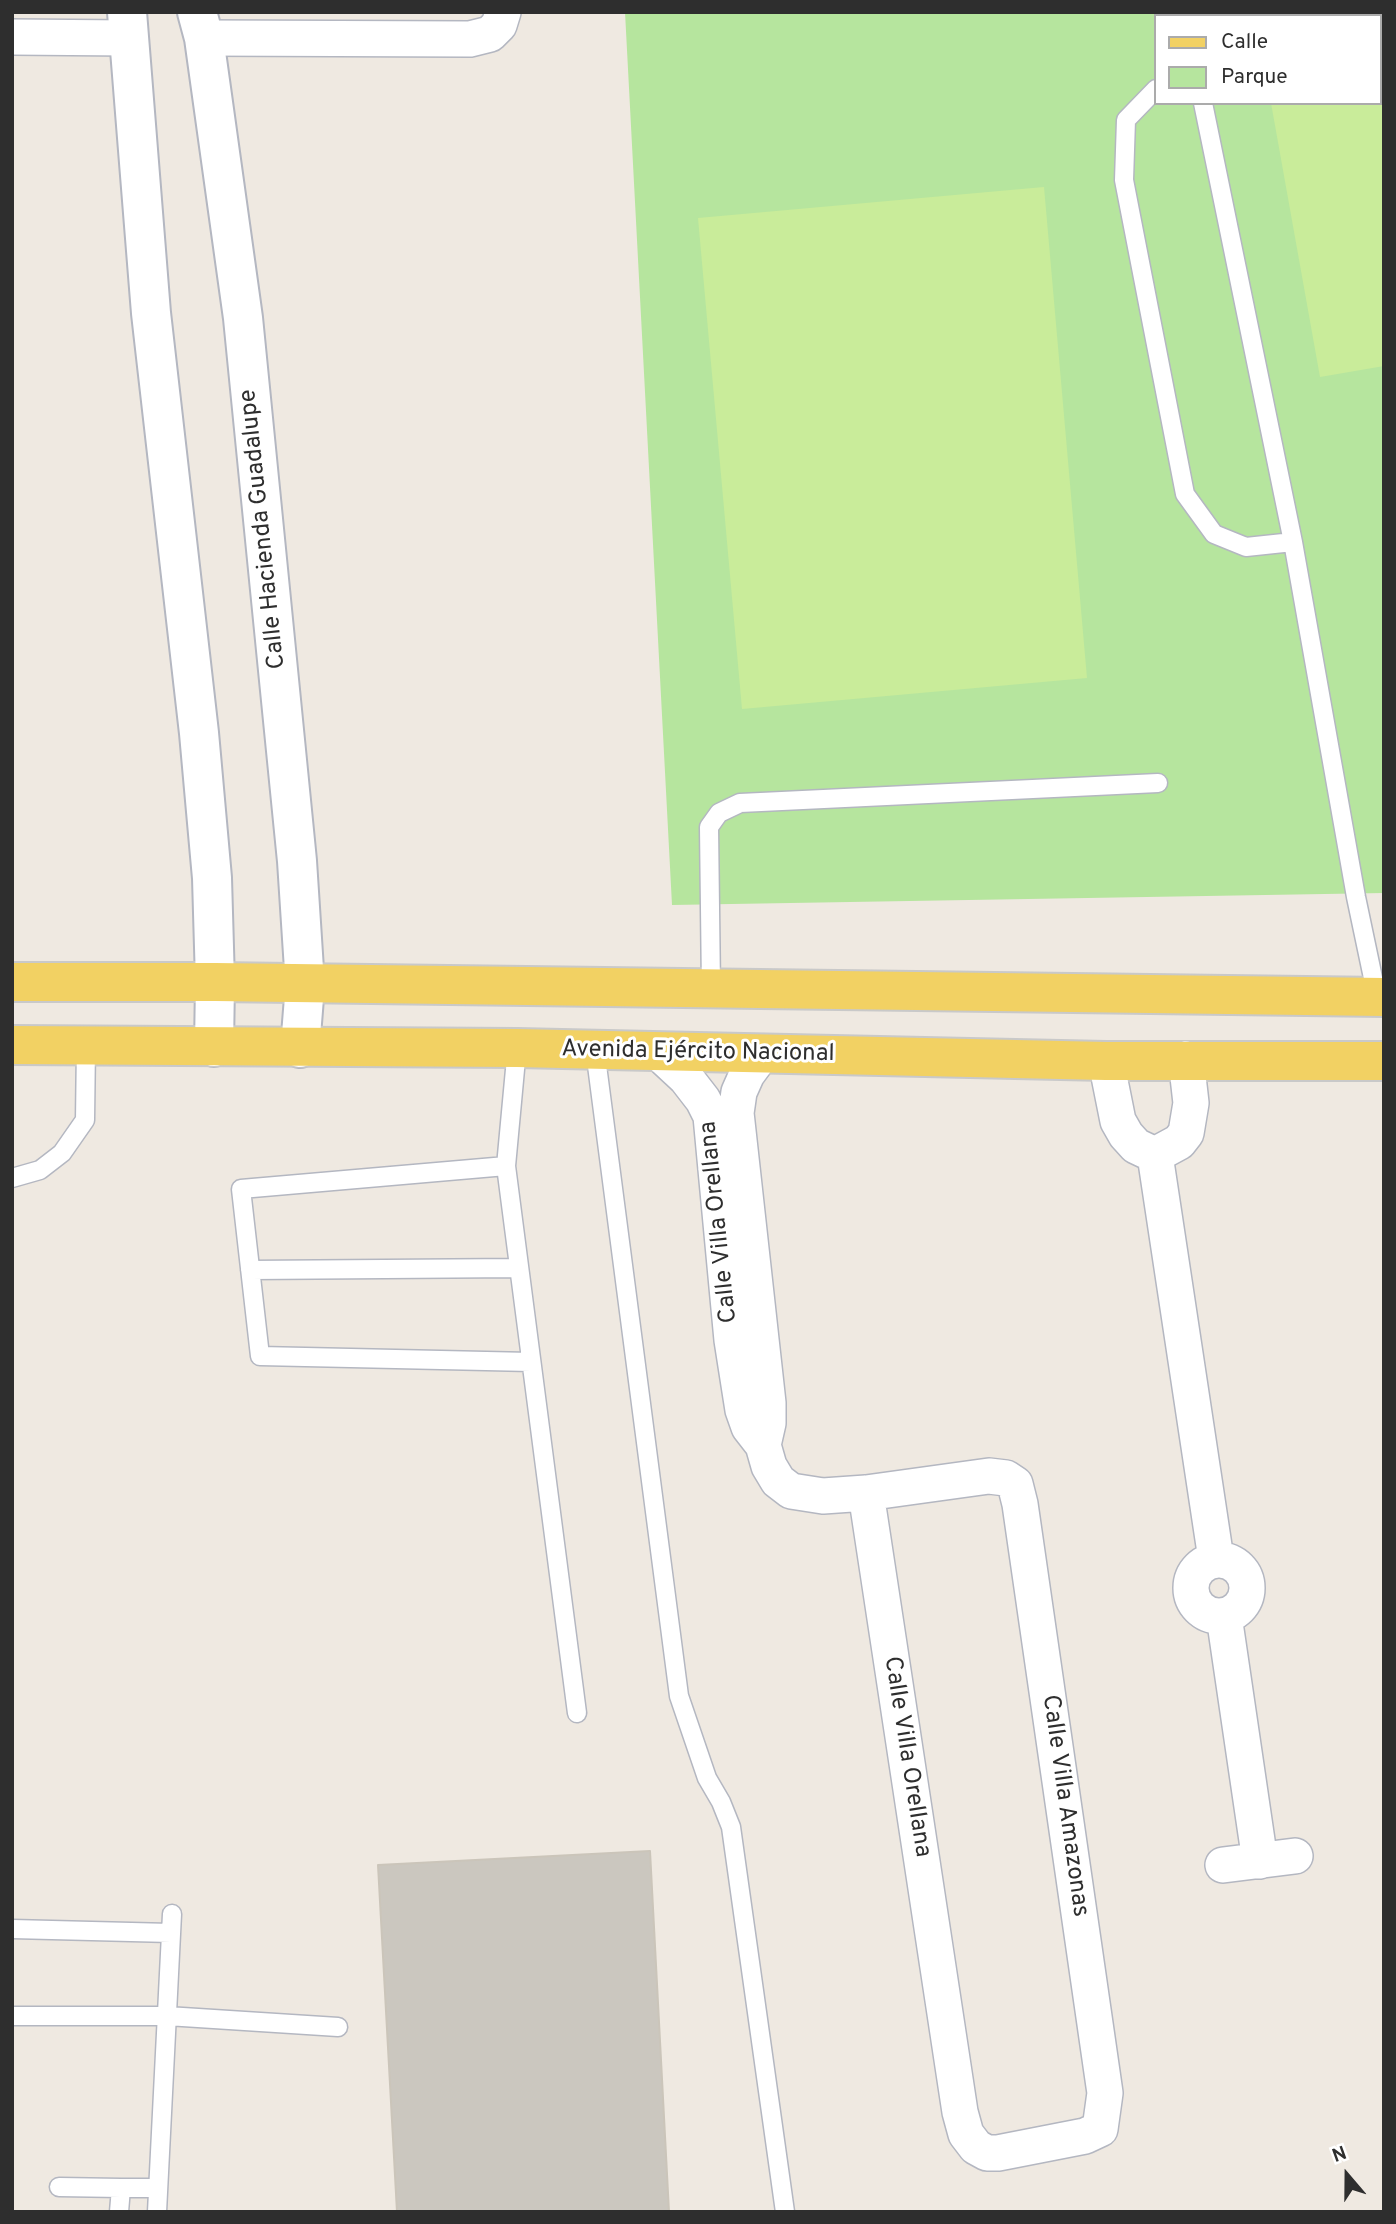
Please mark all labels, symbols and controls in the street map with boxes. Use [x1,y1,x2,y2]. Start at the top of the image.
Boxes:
legend [1154,14,1382,105]
text: Calle [1221,29,1268,56]
text: Parque [1221,64,1288,91]
street label: Calle Hacienda Guadalupe [235,388,293,670]
street label: Avenida Ejército Nacional [561,1036,835,1070]
street label: Calle Villa Orellana [695,1120,745,1324]
street label: Calle Villa Orellana [876,1655,936,1859]
street label: Calle Villa Amazonas [1034,1693,1094,1919]
north arrow [1312,2140,1382,2210]
text: N [1329,2142,1350,2169]

